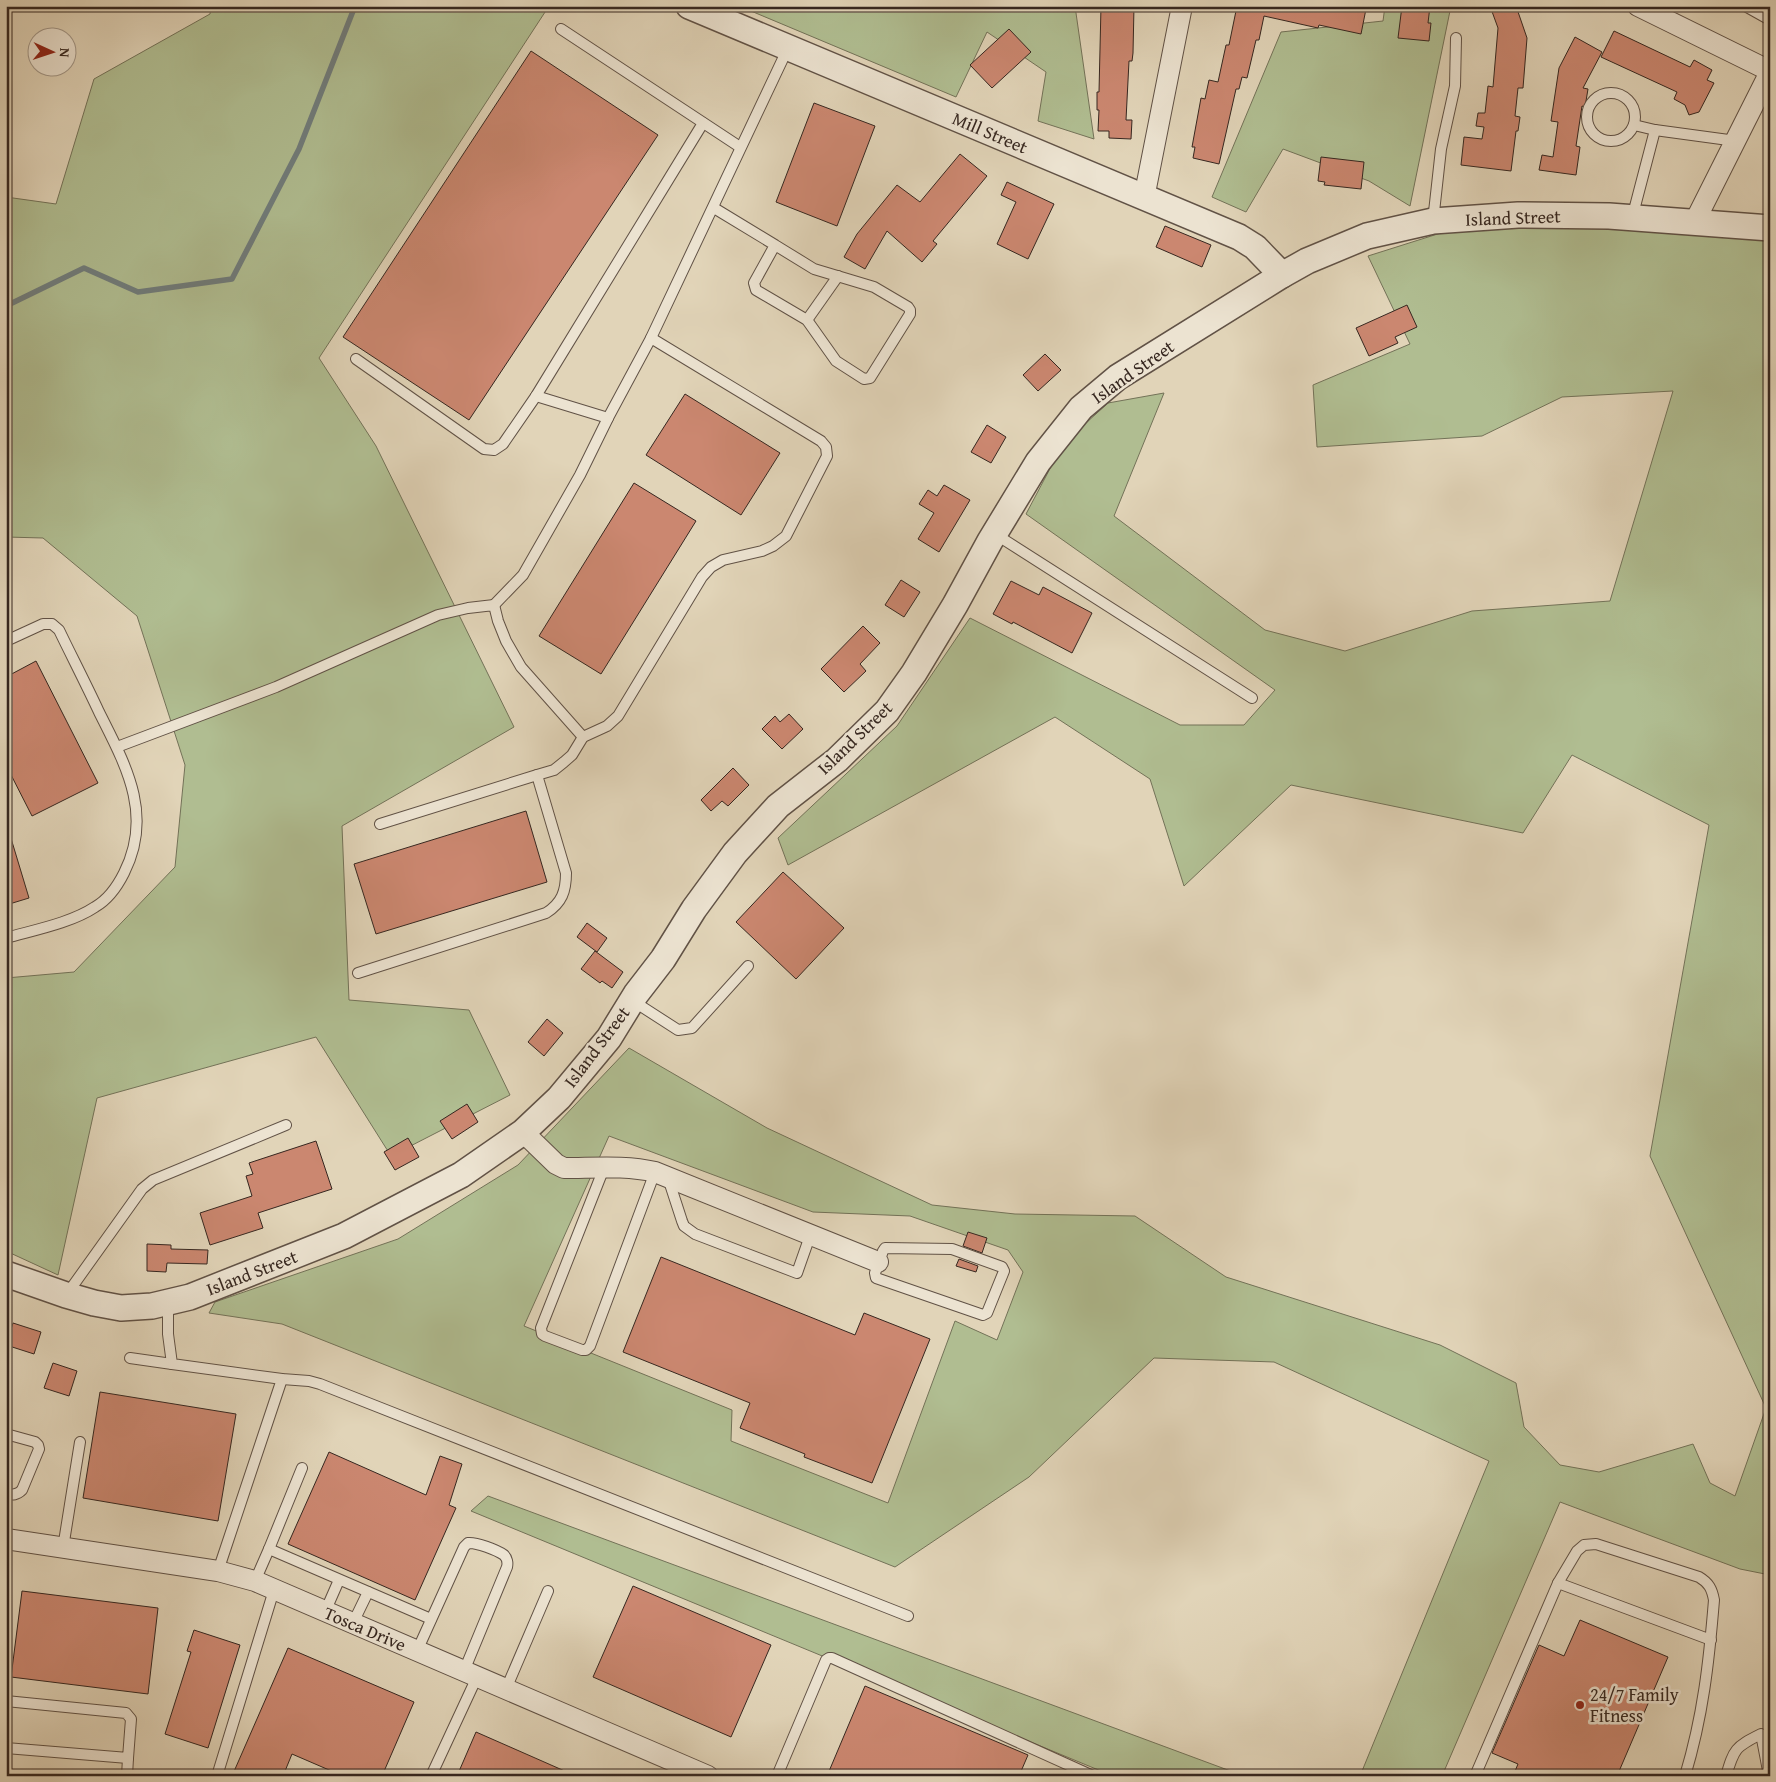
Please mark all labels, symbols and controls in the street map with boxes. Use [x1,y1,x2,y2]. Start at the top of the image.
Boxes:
north arrow [28,28,78,78]
text: N [55,47,75,59]
street label: Mill Street [948,105,1033,161]
street label: Island Street [1465,202,1562,233]
street label: Island Street [1086,333,1180,410]
street label: Island Street [811,694,899,781]
street label: Island Street [557,1000,636,1093]
street label: Island Street [202,1243,302,1302]
street label: Tosca Drive [320,1599,410,1658]
place label: 24/7 Family Fitness [1590,1681,1679,1729]
marker: 24/7 Family Fitness [1574,1699,1586,1711]

